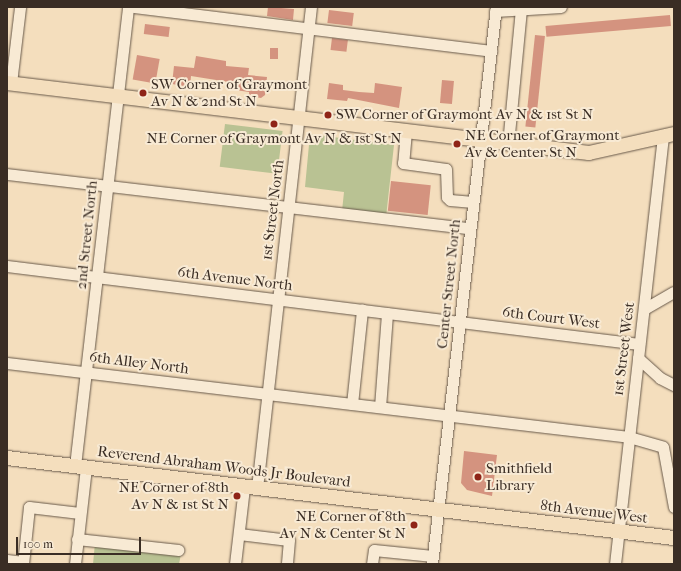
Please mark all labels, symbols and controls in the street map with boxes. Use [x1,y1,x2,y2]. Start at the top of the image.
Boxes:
place label: SW Corner of Graymont Av N & 2nd St N [151,75,307,110]
marker: SW Corner of Graymont Av N & 2nd St N [138,88,148,98]
place label: SW Corner of Graymont Av N & 1st St N [336,106,593,124]
marker: SW Corner of Graymont Av N & 1st St N [323,110,333,120]
marker: NE Corner of Graymont Av N & 1st St N [269,119,279,129]
place label: NE Corner of Graymont Av & Center St N [465,126,620,161]
place label: NE Corner of Graymont Av N & 1st St N [146,130,402,148]
marker: NE Corner of Graymont Av & Center St N [452,139,462,149]
street label: 1st Street North [258,159,288,261]
street label: 2nd Street North [72,180,102,290]
street label: Center Street North [433,218,465,350]
street label: 6th Avenue North [177,263,293,295]
street label: 1st Street West [609,301,639,397]
street label: 6th Court West [501,303,601,333]
street label: 6th Alley North [88,348,190,378]
street label: Reverend Abraham Woods Jr Boulevard [97,443,351,491]
place label: Smithfield Library [486,459,552,494]
marker: Smithfield Library [473,472,483,482]
place label: NE Corner of 8th Av N & 1st St N [119,478,229,513]
marker: NE Corner of 8th Av N & 1st St N [232,491,242,501]
street label: 8th Avenue West [539,496,649,528]
place label: NE Corner of 8th Av N & Center St N [280,507,406,542]
marker: NE Corner of 8th Av N & Center St N [409,520,419,530]
scale bar [18,529,143,555]
text: 100 m [23,537,53,551]

